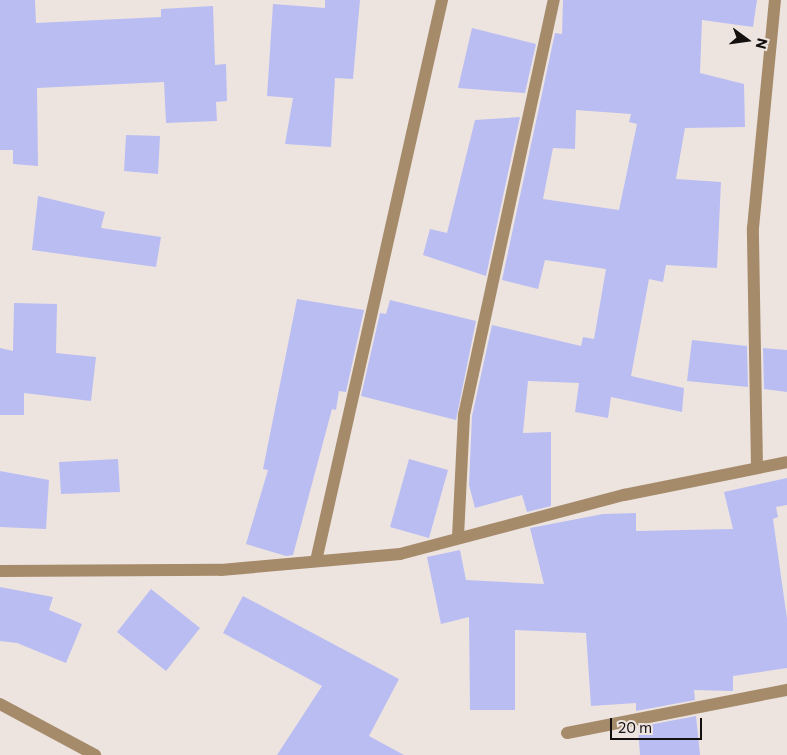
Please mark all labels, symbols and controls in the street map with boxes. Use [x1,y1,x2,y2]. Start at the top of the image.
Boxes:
north arrow [722,15,772,65]
text: N [753,37,772,51]
scale bar [612,708,704,740]
text: 20 m [618,718,652,736]

